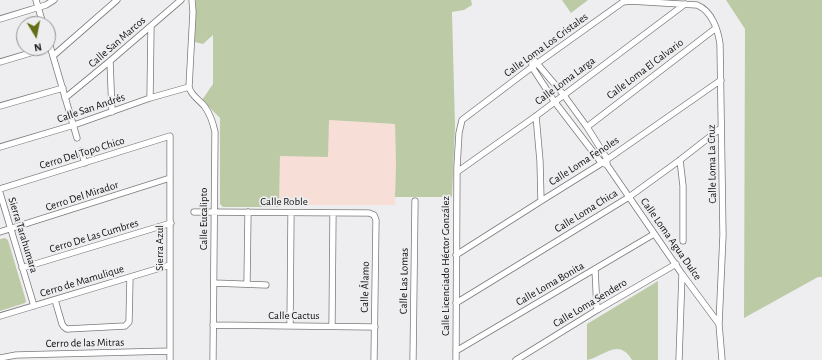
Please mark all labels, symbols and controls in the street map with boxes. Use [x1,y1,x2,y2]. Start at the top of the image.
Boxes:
street label: Calle Loma Los Cristales [501,10,591,80]
street label: Calle San Marcos [86,14,148,70]
north arrow [16,16,56,56]
street label: Calle Loma El Calvario [604,36,686,102]
text: N [33,41,43,53]
street label: Calle Loma Larga [532,54,598,108]
street label: Calle San Andrés [55,90,127,126]
street label: Calle Loma La Cruz [705,124,719,204]
street label: Calle Loma Fenoles [546,133,622,189]
street label: Cerro Del Topo Chico [38,134,126,172]
street label: Cerro Del Mirador [44,178,120,214]
street label: Calle Loma Chica [552,186,620,236]
street label: Calle Eucalipto [197,188,211,250]
street label: Calle Roble [260,195,308,209]
street label: Calle Loma Agua Dulce [638,195,704,283]
street label: Sierra Tarahumara [5,196,41,274]
street label: Calle Licenciado Héctor González [439,196,453,336]
street label: Cerro De Las Cumbres [48,216,140,256]
street label: Sierra Azul [153,225,167,271]
street label: Calle Las Lomas [397,248,411,314]
street label: Calle Loma Bonita [514,259,586,309]
street label: Calle Álamo [358,261,372,313]
street label: Cerro de Mamulique [38,262,126,300]
street label: Calle Loma Sendero [551,276,629,330]
street label: Calle Cactus [268,309,320,323]
street label: Cerro de las Mitras [46,336,124,350]

